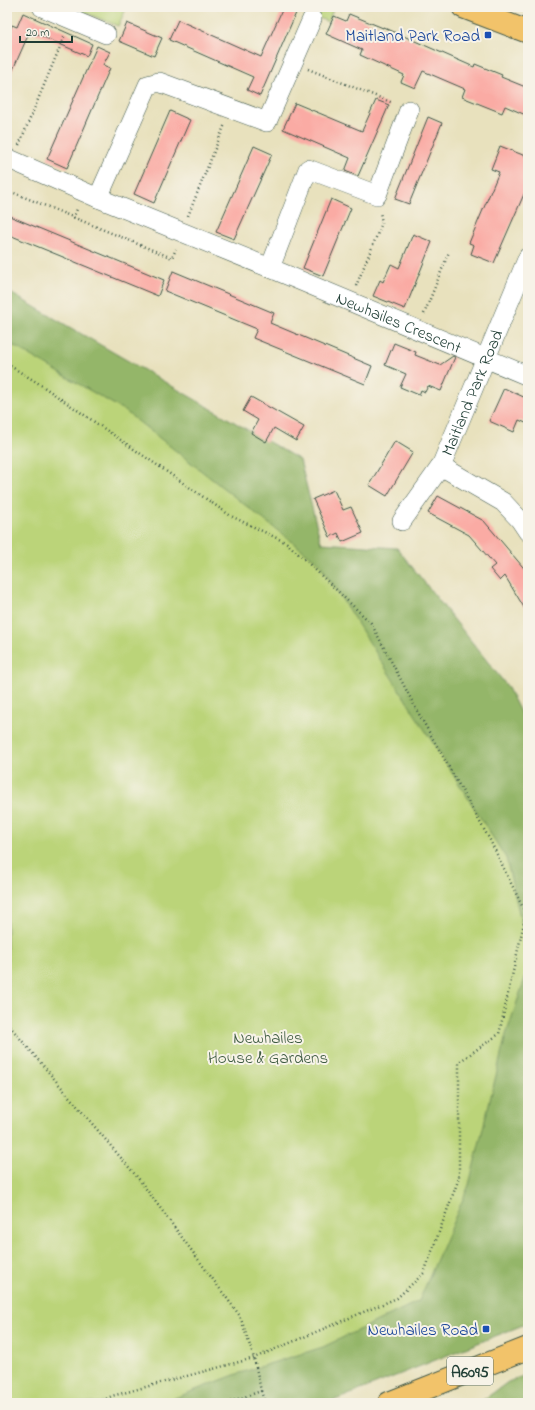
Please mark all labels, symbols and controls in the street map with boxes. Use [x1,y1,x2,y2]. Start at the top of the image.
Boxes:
scale bar [20,18,72,44]
text: 20 m [26,24,49,42]
place label: Maitland Park Road [346,24,480,49]
marker: Maitland Park Road [483,30,493,40]
street label: Newhailes Crescent [332,286,465,361]
street label: Maitland Park Road [436,326,511,460]
park label: Newhailes House & Gardens [208,1026,328,1071]
place label: Newhailes Road [367,1318,478,1343]
marker: Newhailes Road [481,1324,491,1334]
road number: A6095 [447,1357,493,1385]

